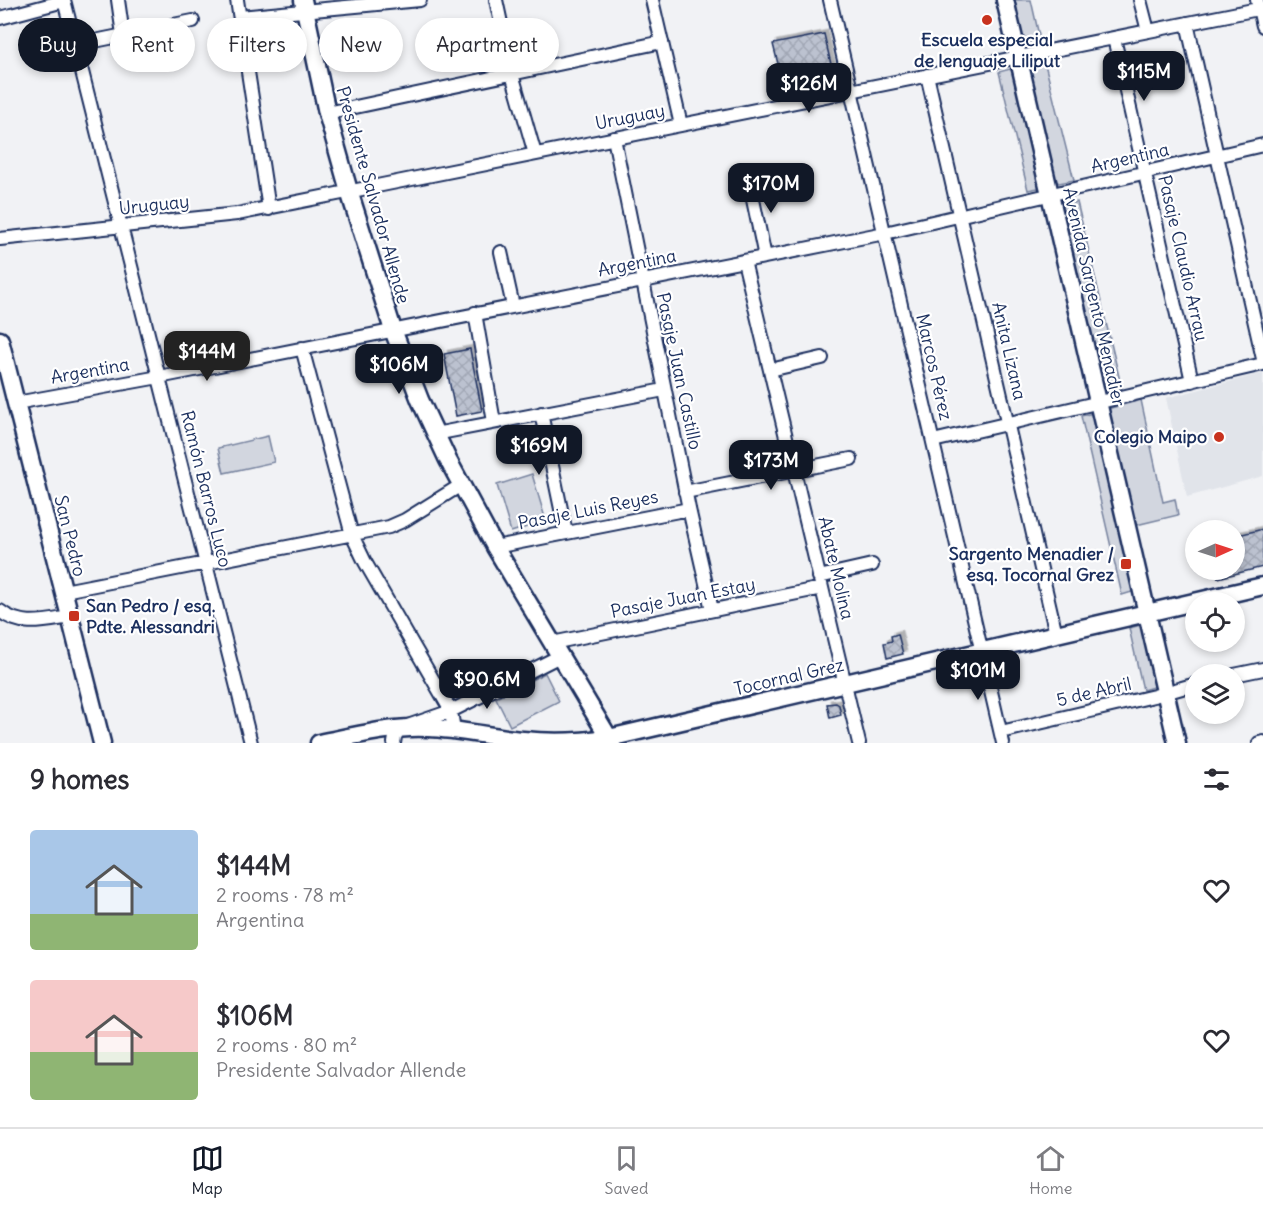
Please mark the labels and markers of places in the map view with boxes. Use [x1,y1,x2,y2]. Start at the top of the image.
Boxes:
marker: Escuela especial de lenguaje Liliput [980,13,994,27]
place label: Escuela especial de lenguaje Liliput [914,28,1061,72]
pin: $115M [1102,51,1186,102]
pin: $126M [767,63,851,114]
pin: $170M [729,163,813,214]
pin: $144M [165,331,249,382]
pin: $106M [357,344,441,395]
pin: $169M [497,425,581,476]
place label: Colegio Maipo [1094,425,1207,448]
marker: Colegio Maipo [1212,430,1226,444]
pin: $173M [729,440,813,491]
place label: Sargento Menadier / esq. Tocornal Grez [949,542,1114,586]
marker: Sargento Menadier / esq. Tocornal Grez [1119,557,1133,571]
place label: San Pedro / esq. Pdte. Alessandri [86,594,216,638]
marker: San Pedro / esq. Pdte. Alessandri [67,609,81,623]
pin: $101M [936,650,1020,701]
pin: $90.6M [438,659,536,710]

